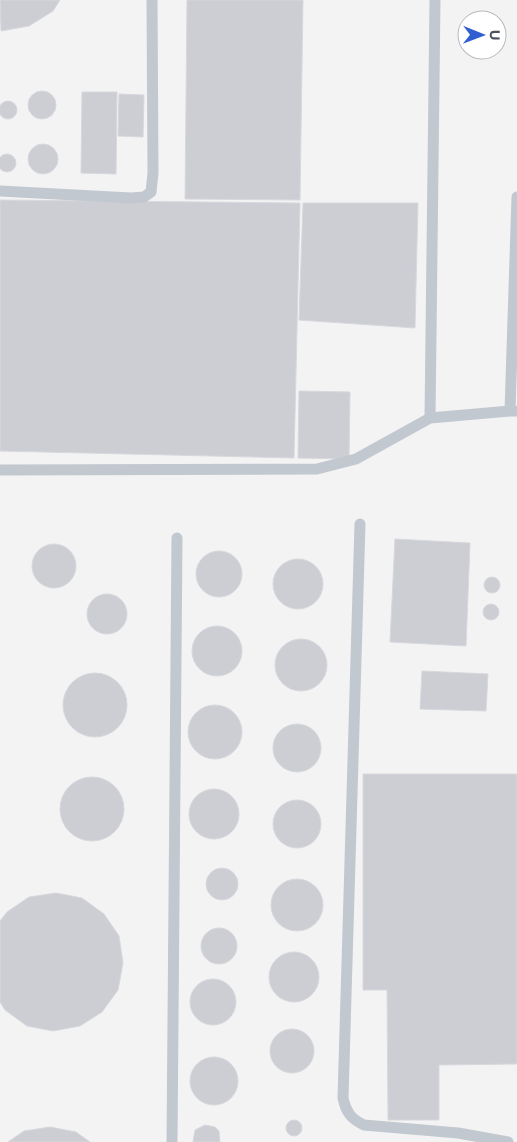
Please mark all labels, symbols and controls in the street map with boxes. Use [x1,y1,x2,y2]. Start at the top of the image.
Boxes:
north arrow [457,10,507,60]
text: U [486,30,504,41]

